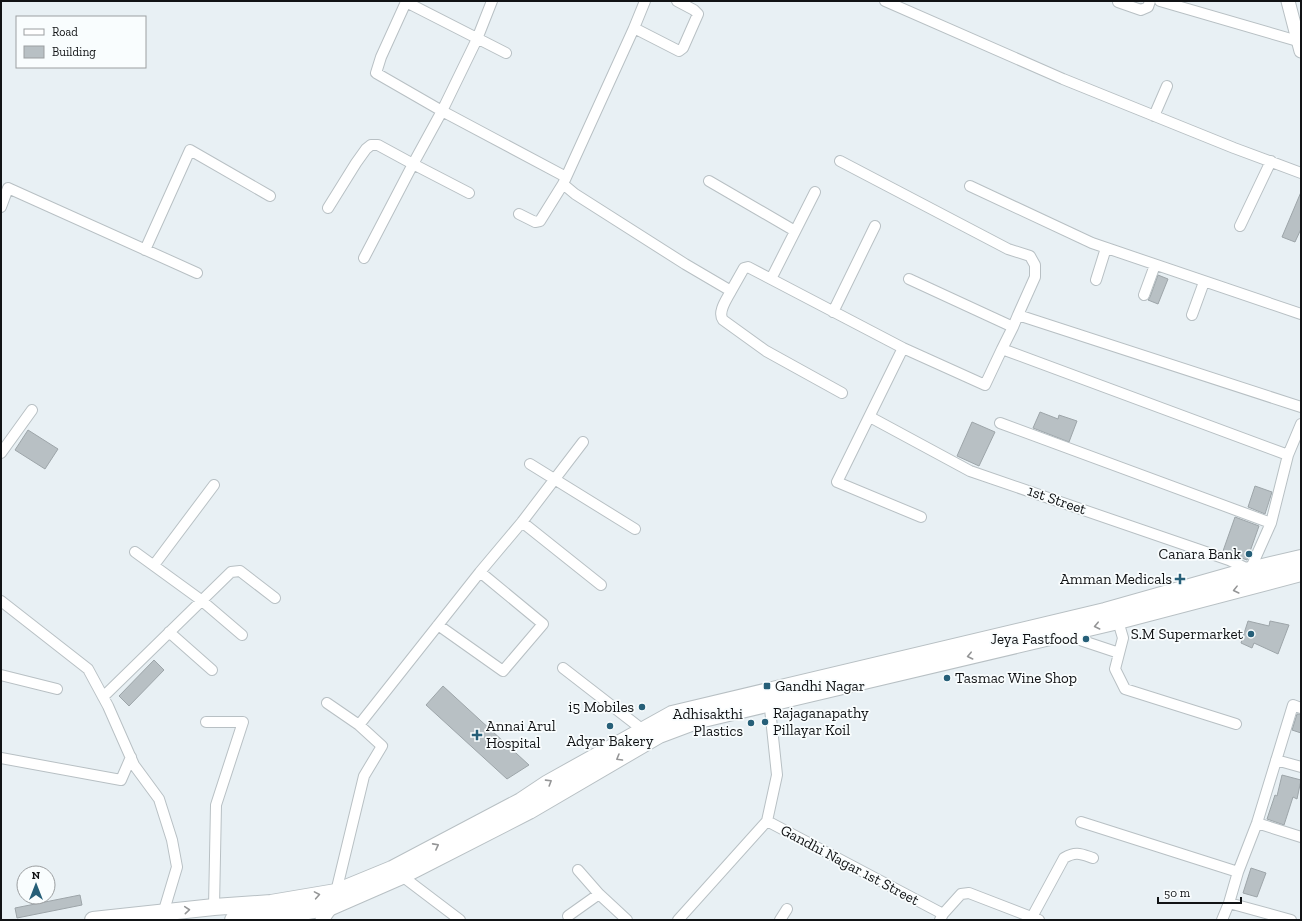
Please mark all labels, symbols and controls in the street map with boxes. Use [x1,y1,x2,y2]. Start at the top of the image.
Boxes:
legend [16,16,146,68]
text: Road [52,25,78,39]
text: Building [52,45,96,59]
street label: 1st Street [1025,482,1089,519]
place label: Canara Bank [1159,545,1241,563]
marker: Canara Bank [1244,549,1254,559]
place label: Amman Medicals [1060,570,1172,588]
marker: Amman Medicals [1175,574,1185,584]
one-way arrow [1233,586,1239,594]
one-way arrow [1093,621,1100,630]
place label: S.M Supermarket [1131,625,1243,643]
marker: S.M Supermarket [1246,629,1256,639]
place label: Jeya Fastfood [991,630,1079,648]
marker: Jeya Fastfood [1081,634,1091,644]
one-way arrow [967,651,974,660]
place label: Tasmac Wine Shop [955,669,1077,687]
marker: Tasmac Wine Shop [942,673,952,683]
place label: Gandhi Nagar [775,677,865,695]
marker: Gandhi Nagar [762,681,772,691]
place label: i5 Mobiles [568,698,634,716]
marker: i5 Mobiles [637,702,647,712]
place label: Rajaganapathy Pillayar Koil [773,704,869,739]
place label: Adhisakthi Plastics [673,705,743,740]
place label: Annai Arul Hospital [486,717,556,752]
marker: Rajaganapathy Pillayar Koil [760,717,770,727]
marker: Adhisakthi Plastics [746,718,756,728]
marker: Adyar Bakery [605,721,615,731]
marker: Annai Arul Hospital [471,729,483,741]
place label: Adyar Bakery [567,732,654,750]
one-way arrow [616,754,623,761]
one-way arrow [545,780,552,787]
street label: Gandhi Nagar 1st Street [778,821,923,909]
one-way arrow [432,843,439,851]
north arrow [16,865,56,905]
text: N [32,869,41,882]
scale bar [1158,879,1241,905]
text: 50 m [1164,886,1191,900]
one-way arrow [313,892,320,900]
one-way arrow [184,905,190,914]

